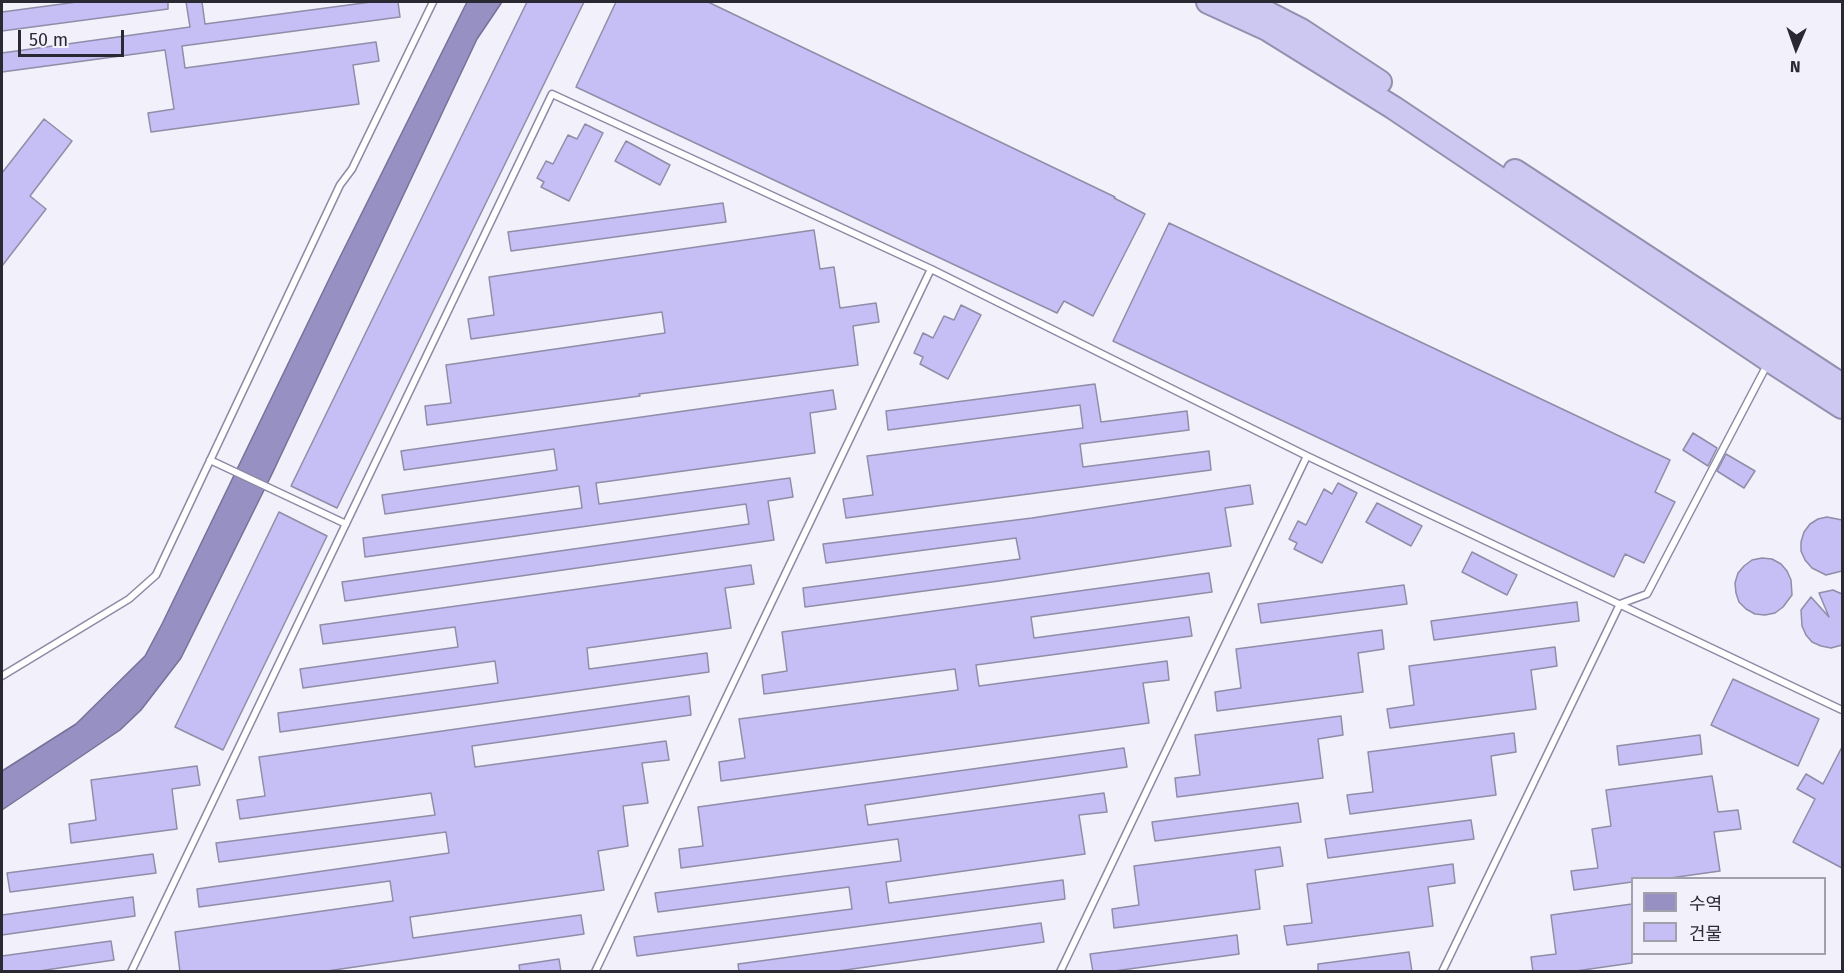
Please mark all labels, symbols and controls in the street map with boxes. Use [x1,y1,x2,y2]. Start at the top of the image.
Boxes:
scale bar [21,18,128,56]
north arrow [1766,18,1826,78]
text: 50 m [29,29,68,51]
text: N [1790,57,1801,76]
legend [1631,877,1826,955]
text: 수역 [1689,893,1722,915]
text: 건물 [1689,923,1722,945]

